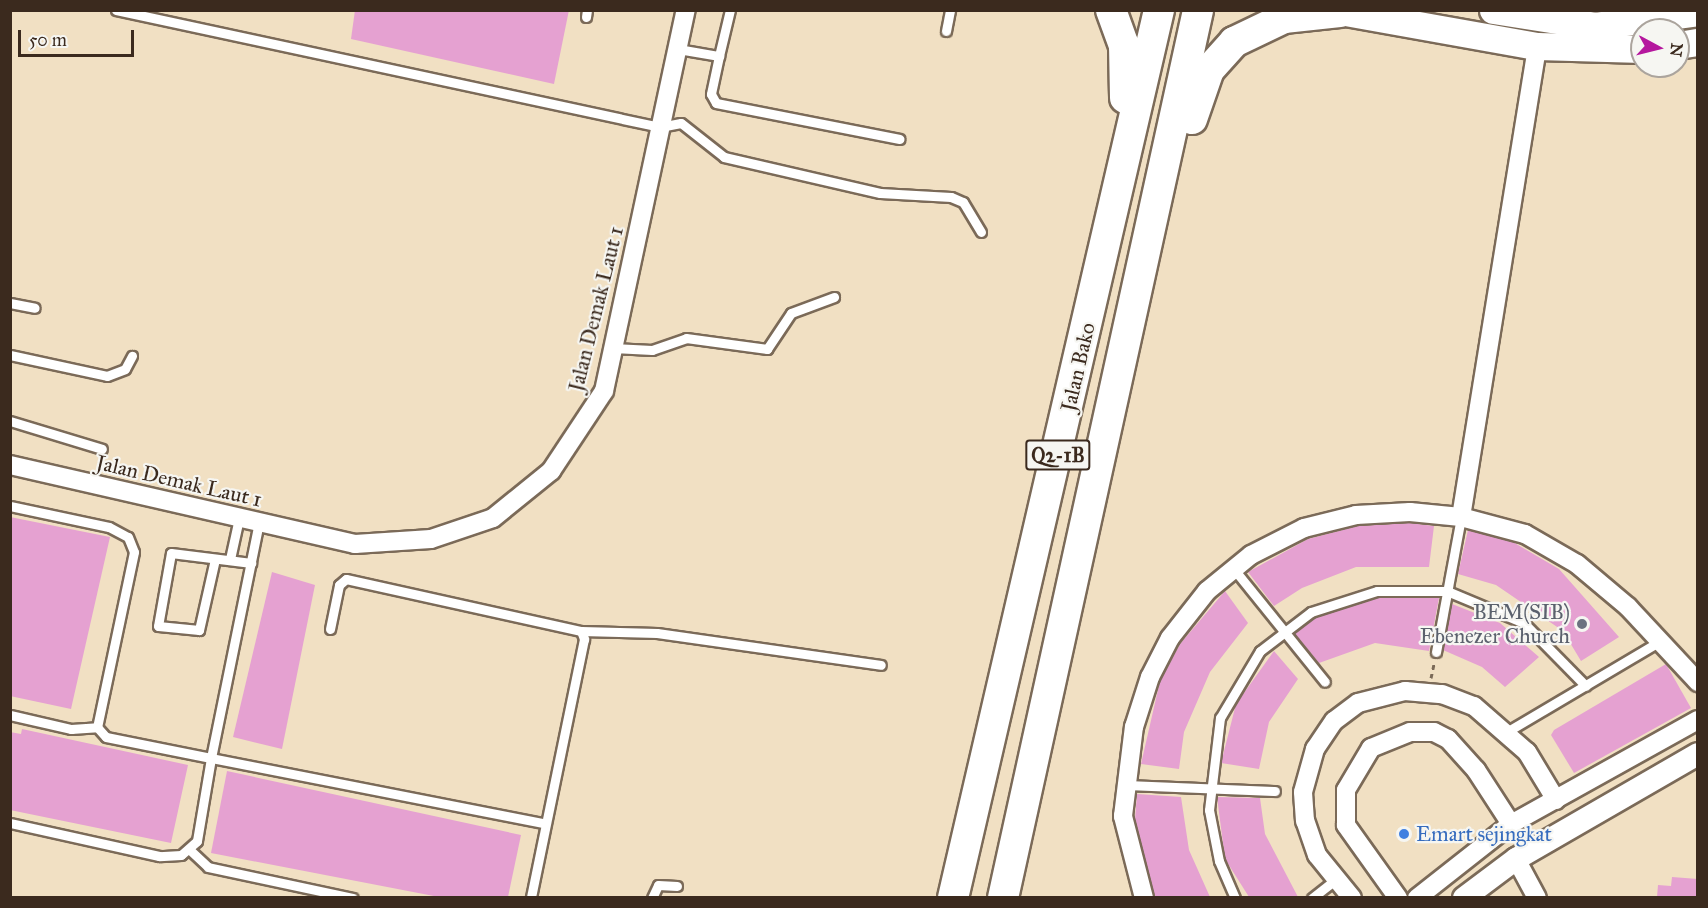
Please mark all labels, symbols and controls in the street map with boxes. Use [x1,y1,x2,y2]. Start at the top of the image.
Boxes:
scale bar [21,18,136,56]
north arrow [1630,18,1690,78]
text: 50 m [29,29,67,51]
text: N [1666,42,1687,58]
street label: Jalan Demak Laut 1 [563,224,629,394]
street label: Jalan Bako [1056,320,1100,414]
road number: Q2-1B [1025,438,1091,472]
street label: Jalan Demak Laut 1 [94,450,264,512]
place label: BEM(SIB) Ebenezer Church [1420,599,1570,649]
marker: BEM(SIB) Ebenezer Church [1575,617,1589,631]
place label: Emart sejingkat [1416,821,1552,847]
marker: Emart sejingkat [1397,827,1411,841]

